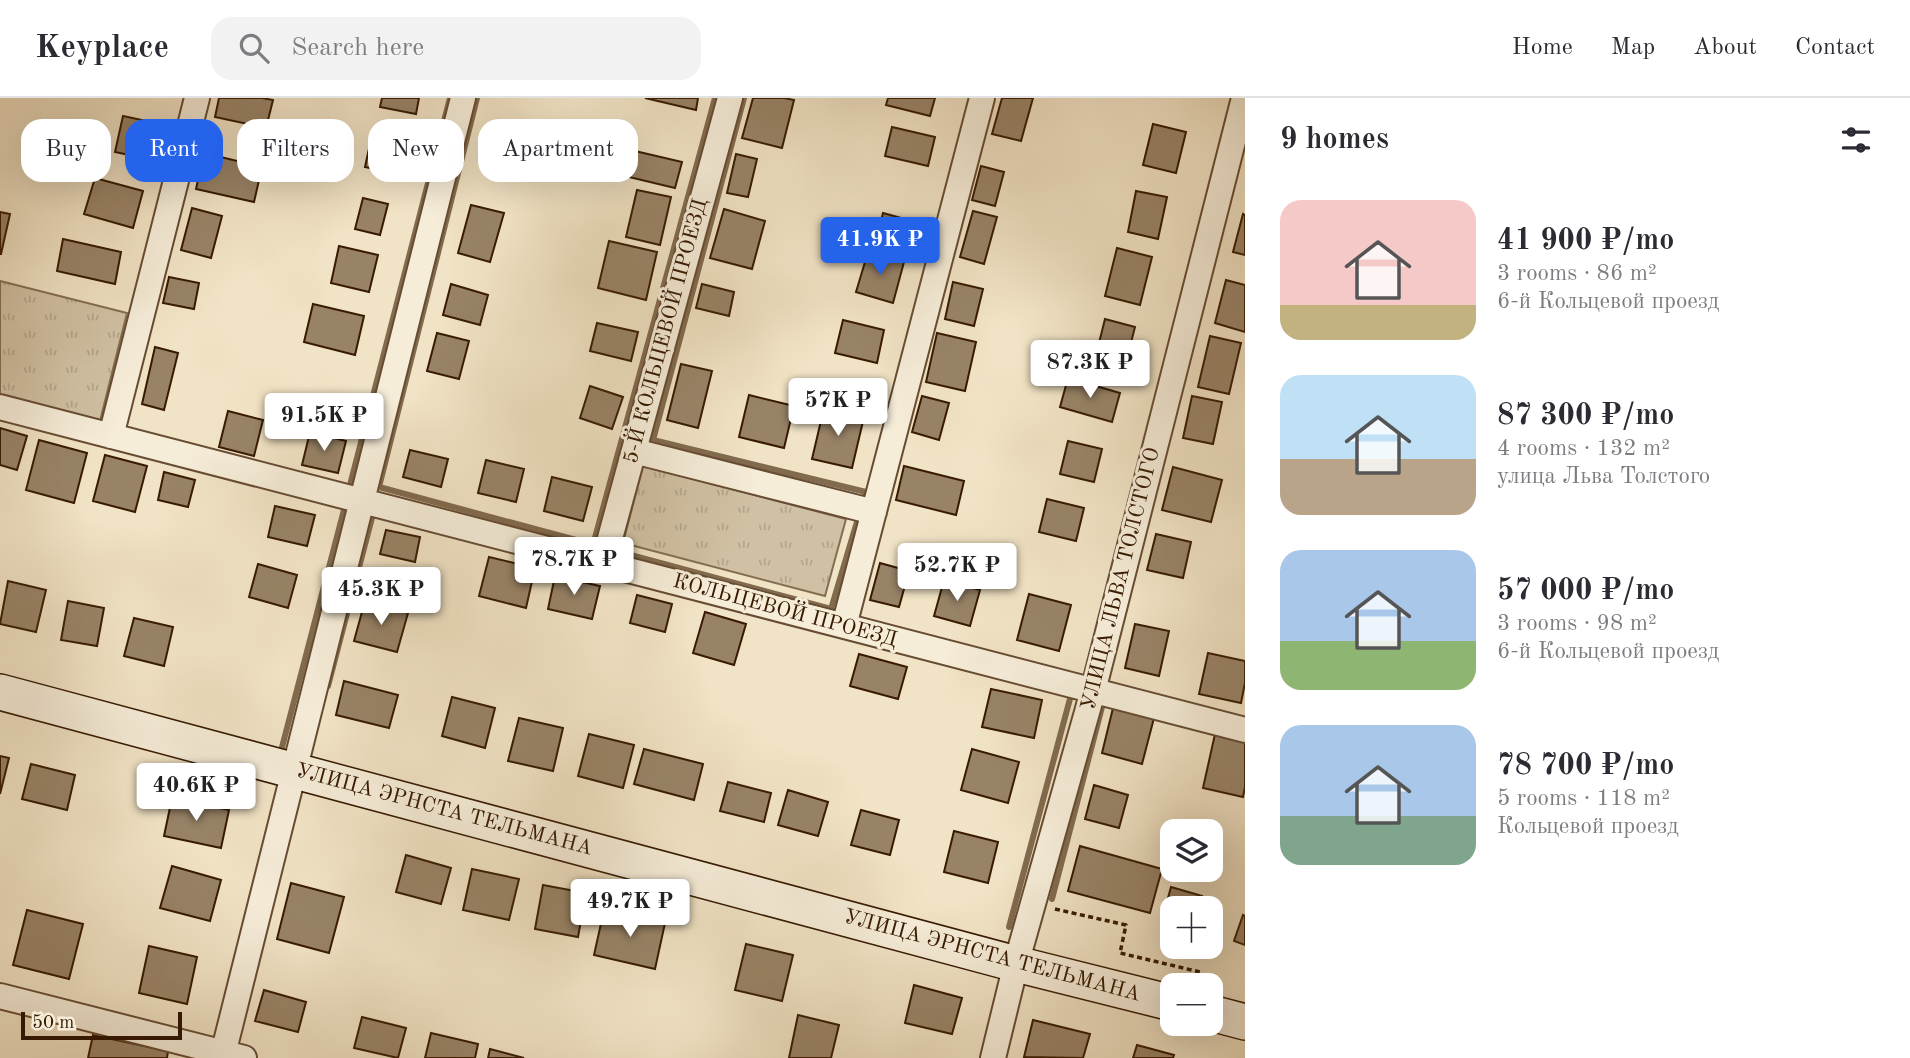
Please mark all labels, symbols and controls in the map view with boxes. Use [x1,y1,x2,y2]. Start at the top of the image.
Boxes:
search box [211,17,701,80]
icon: search [235,29,273,67]
text: Keyplace [35,32,169,65]
text: Search here [291,35,424,61]
text: Home [1512,36,1573,60]
text: Map [1611,36,1655,60]
text: About [1693,36,1757,60]
text: Contact [1795,36,1875,60]
chip: Buy [21,119,111,182]
chip: Rent [125,119,223,182]
chip: Filters [237,119,354,182]
chip: New [368,119,464,182]
chip: Apartment [478,119,638,182]
icon: filters [1837,121,1875,159]
text: 9 homes [1280,125,1389,155]
street label: 5-Й КОЛЬЦЕВОЙ ПРОЕЗД [616,195,712,466]
pin: 41.9K ₽ [815,218,945,277]
text: 41 900 ₽/mo [1497,226,1674,256]
text: 41.9K ₽ [837,228,923,251]
icon: home [1336,228,1420,312]
text: 3 rooms · 86 m² [1497,262,1657,285]
text: 6-й Кольцевой проезд [1497,290,1719,313]
pin: 87.3K ₽ [1025,341,1155,400]
text: 87.3K ₽ [1047,351,1133,374]
pin: 57K ₽ [789,378,887,438]
text: 57K ₽ [805,389,871,412]
pin: 91.5K ₽ [259,394,389,453]
text: 87 300 ₽/mo [1497,401,1674,431]
icon: home [1336,403,1420,487]
text: 91.5K ₽ [281,404,367,427]
text: 4 rooms · 132 m² [1497,437,1670,460]
street label: УЛИЦА ЛЬВА ТОЛСТОГО [1078,445,1164,713]
text: улица Льва Толстого [1497,465,1710,488]
pin: 78.7K ₽ [509,538,639,597]
pin: 52.7K ₽ [892,544,1022,603]
text: 78.7K ₽ [531,548,617,571]
text: 52.7K ₽ [914,554,1000,577]
street label: КОЛЬЦЕВОЙ ПРОЕЗД [671,566,901,651]
pin: 45.3K ₽ [316,568,446,627]
text: 57 000 ₽/mo [1497,576,1674,606]
text: 45.3K ₽ [338,578,424,601]
icon: home [1336,578,1420,662]
text: 3 rooms · 98 m² [1497,612,1657,635]
text: 6-й Кольцевой проезд [1497,640,1719,663]
text: 78 700 ₽/mo [1497,751,1674,781]
icon: home [1336,753,1420,837]
street label: УЛИЦА ЭРНСТА ТЕЛЬМАНА [293,760,595,860]
pin: 40.6K ₽ [131,764,261,823]
text: 40.6K ₽ [153,774,239,797]
text: 5 rooms · 118 m² [1497,787,1670,810]
text: Кольцевой проезд [1497,815,1678,838]
map controls [1160,819,1223,1036]
button: layers [1160,819,1223,882]
pin: 49.7K ₽ [565,880,695,939]
text: 49.7K ₽ [587,890,673,913]
button: + [1160,896,1223,959]
street label: УЛИЦА ЭРНСТА ТЕЛЬМАНА [841,906,1143,1006]
button: − [1160,973,1223,1036]
scale bar [21,1009,182,1041]
text: 50 m [32,1014,74,1033]

